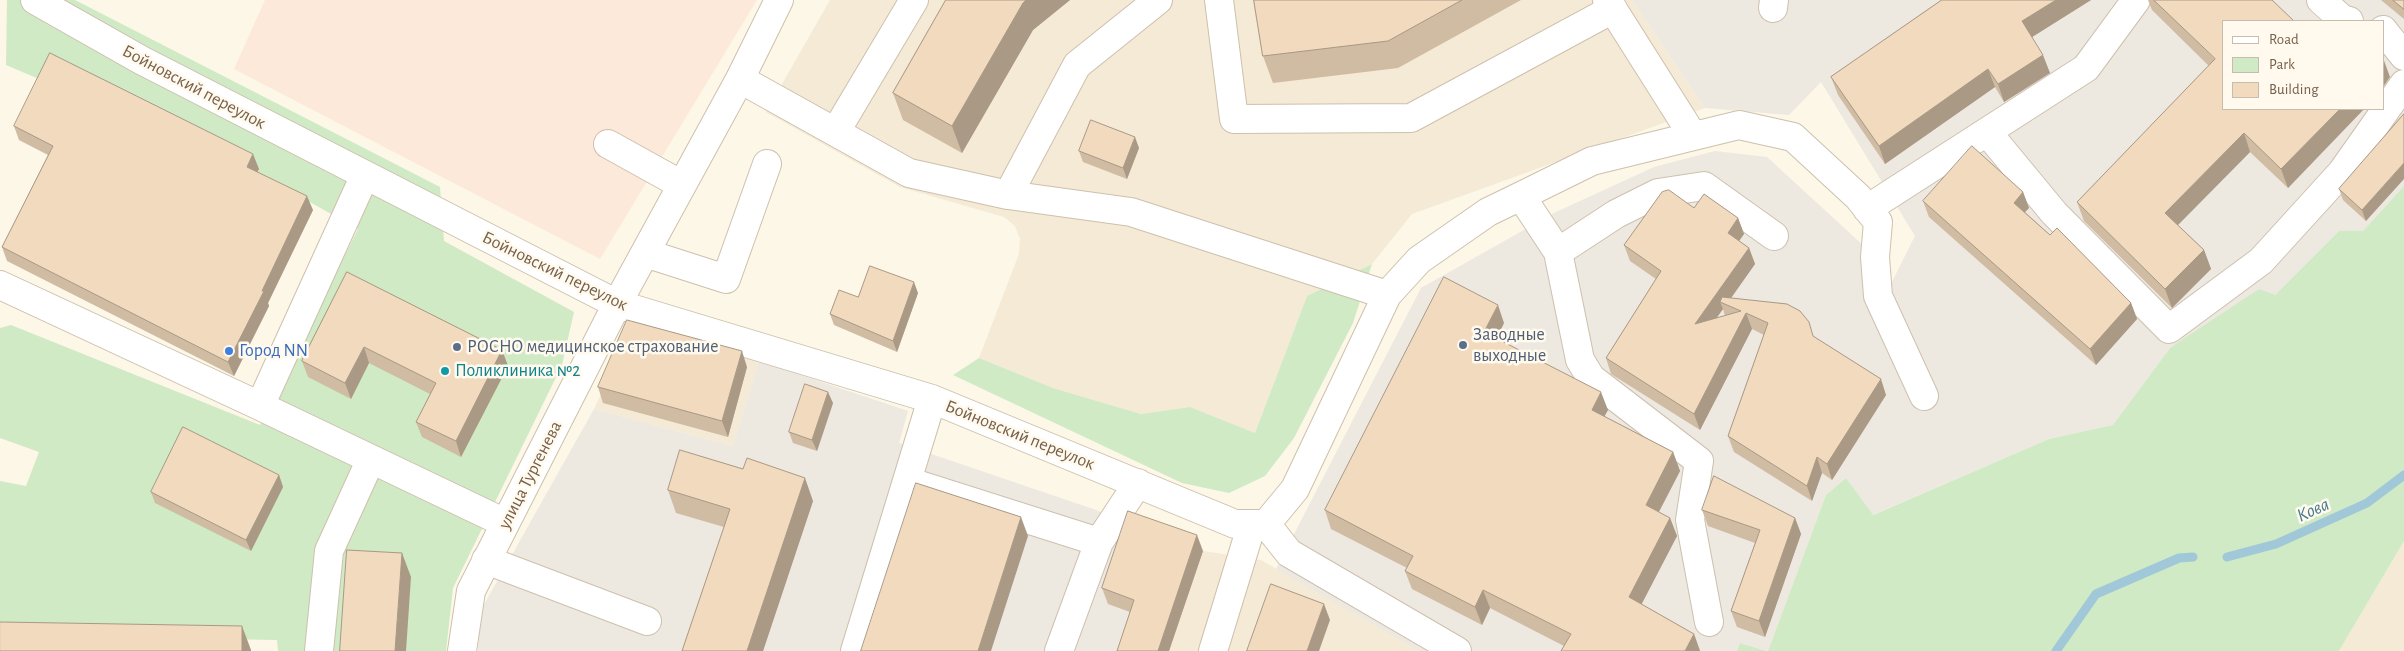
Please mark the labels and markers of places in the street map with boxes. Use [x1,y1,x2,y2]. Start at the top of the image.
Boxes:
place label: Заводные выходные [1473,324,1546,366]
place label: РОСНО медицинское страхование [467,336,719,358]
marker: Заводные выходные [1457,339,1469,351]
place label: Город NN [239,340,308,362]
marker: РОСНО медицинское страхование [451,341,463,353]
marker: Город NN [223,345,235,357]
place label: Поликлиника №2 [455,360,580,382]
marker: Поликлиника №2 [439,365,451,377]

